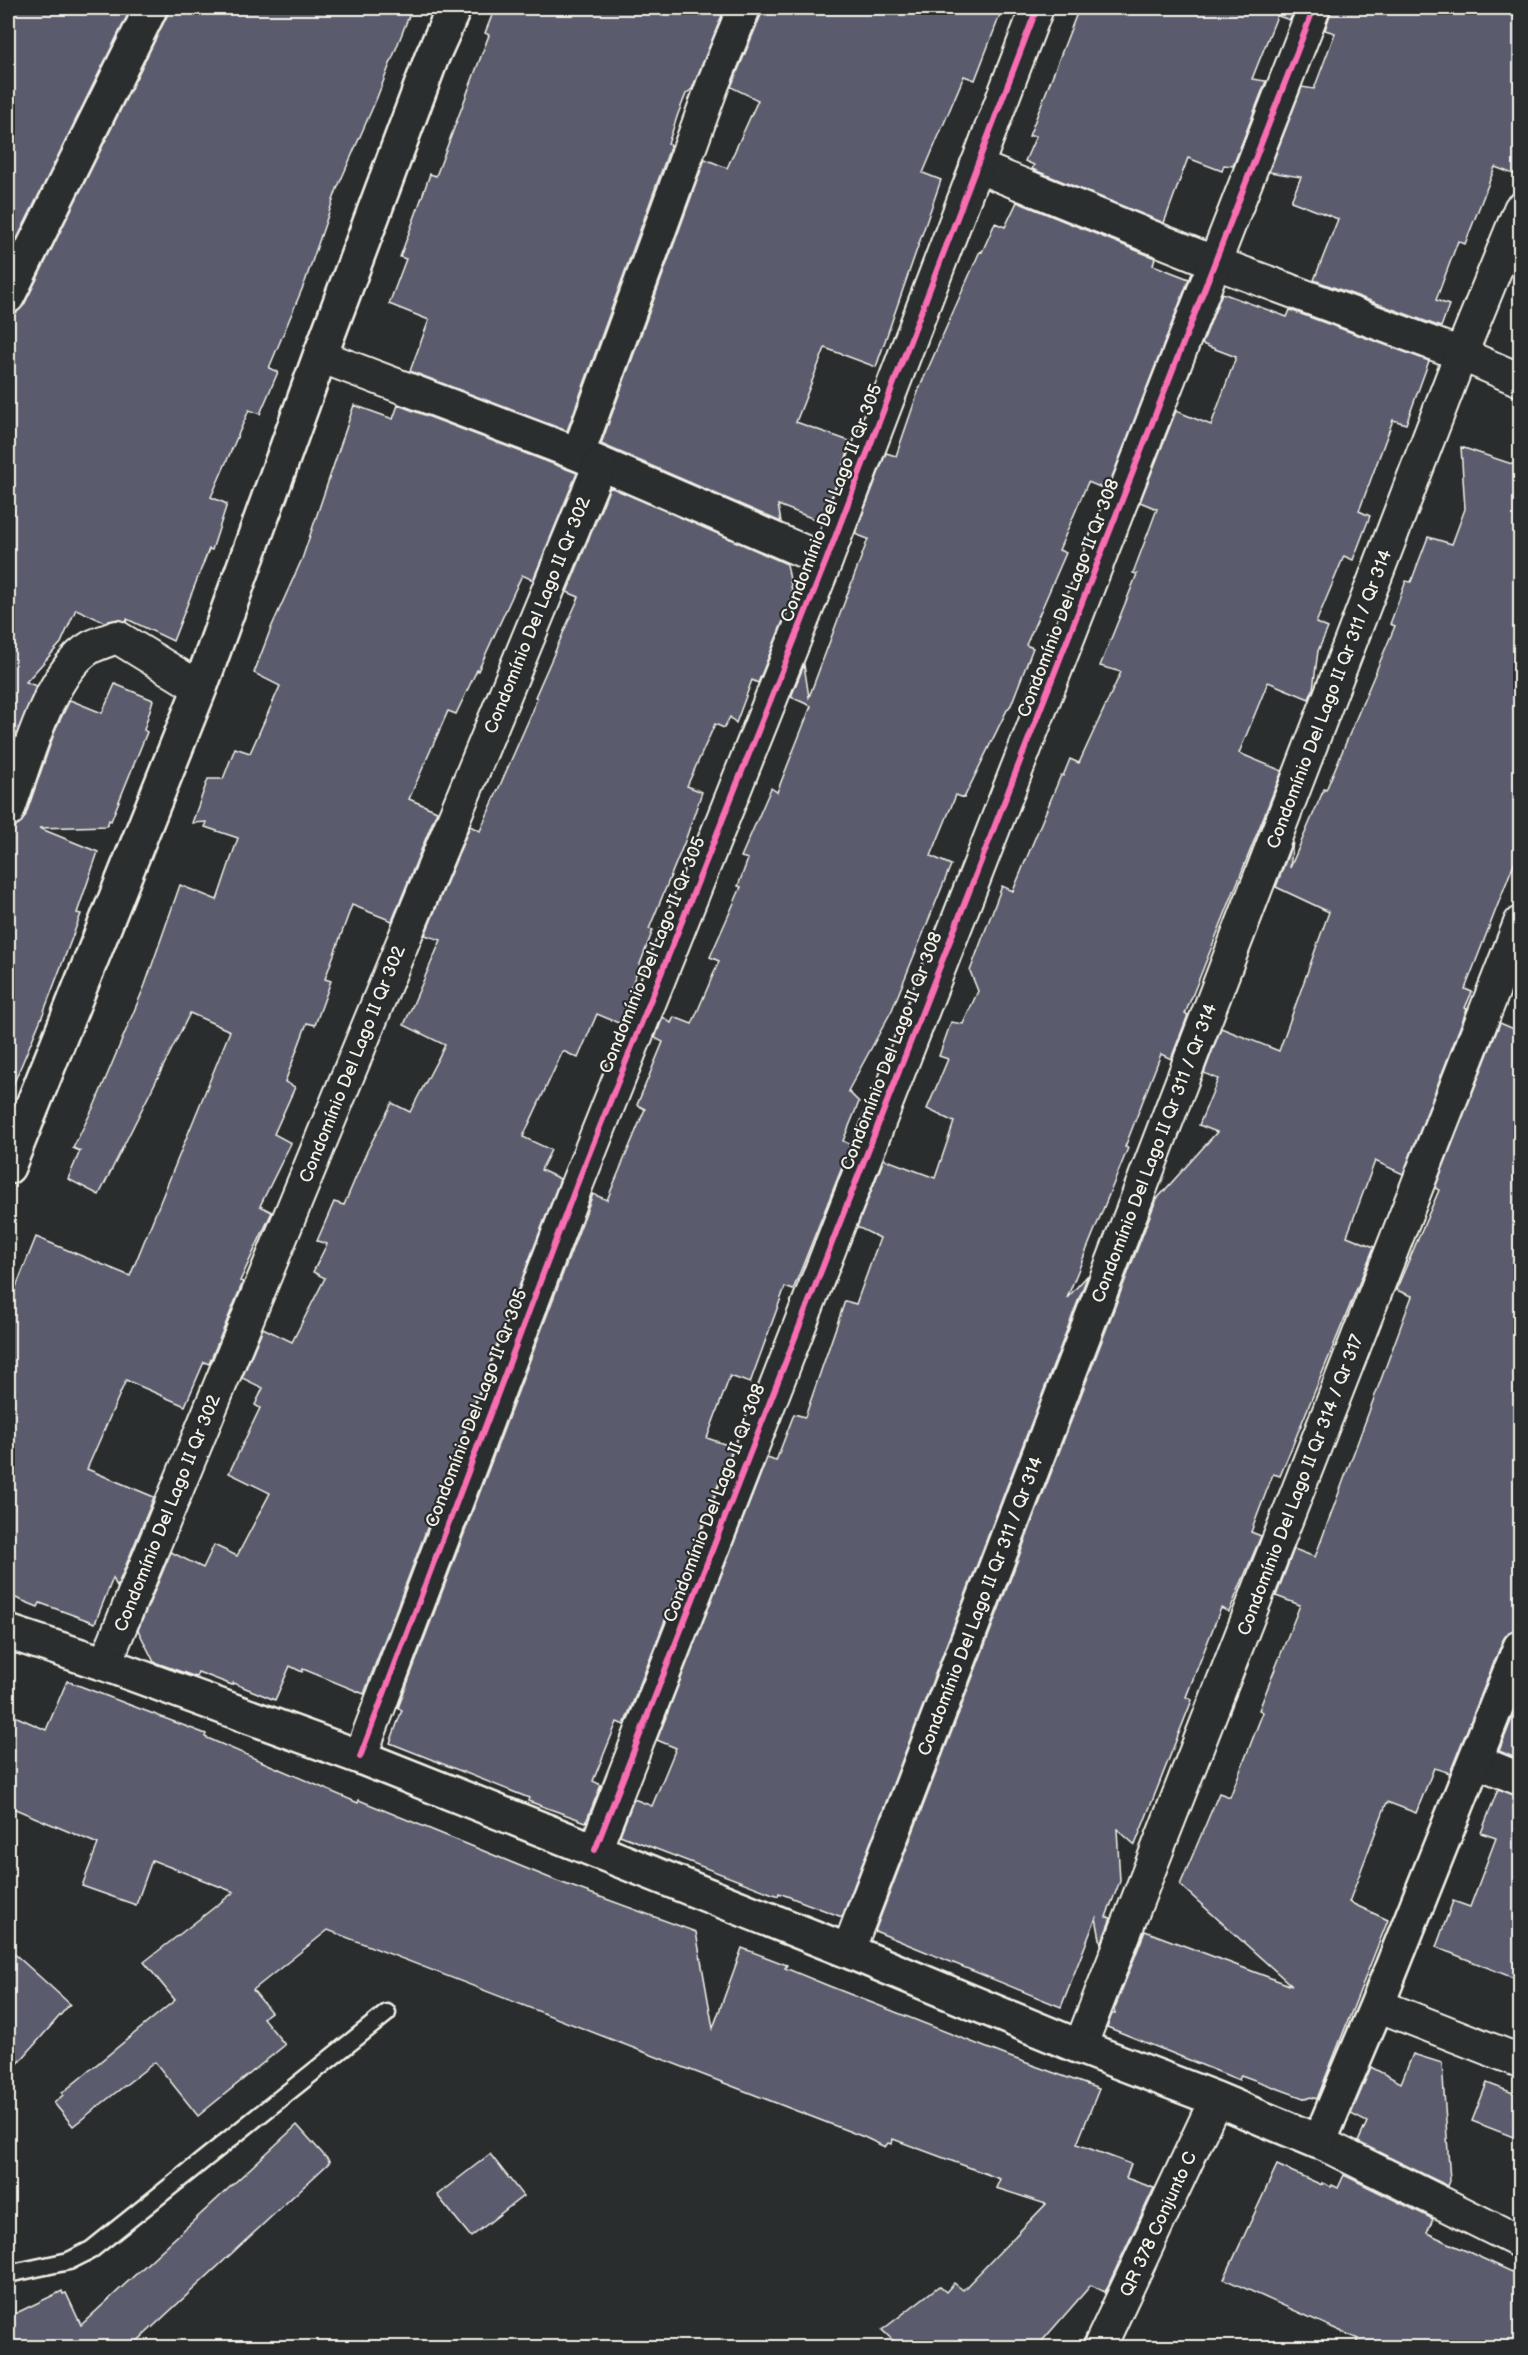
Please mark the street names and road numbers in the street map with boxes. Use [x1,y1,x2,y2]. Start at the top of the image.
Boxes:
street label: Condomínio Del Lago II Qr 305 [776,381,887,625]
street label: Condomínio Del Lago II Qr 308 [1013,476,1124,720]
street label: Condomínio Del Lago II Qr 302 [480,493,595,737]
street label: Condomínio Del Lago II Qr 311 / Qr 314 [1263,547,1396,852]
street label: Condomínio Del Lago II Qr 305 [595,834,710,1077]
street label: Condomínio Del Lago II Qr 308 [836,929,947,1173]
street label: Condomínio Del Lago II Qr 302 [295,942,410,1186]
street label: Condomínio Del Lago II Qr 311 / Qr 314 [1088,1001,1221,1306]
street label: Condomínio Del Lago II Qr 305 [421,1286,532,1530]
street label: Condomínio Del Lago II Qr 314 / Qr 317 [1233,1332,1368,1639]
street label: Condomínio Del Lago II Qr 308 [659,1381,770,1625]
street label: Condomínio Del Lago II Qr 302 [110,1391,225,1635]
street label: Condomínio Del Lago II Qr 311 / Qr 314 [914,1454,1047,1759]
street label: QR 378 Conjunto C [1116,2148,1201,2300]

